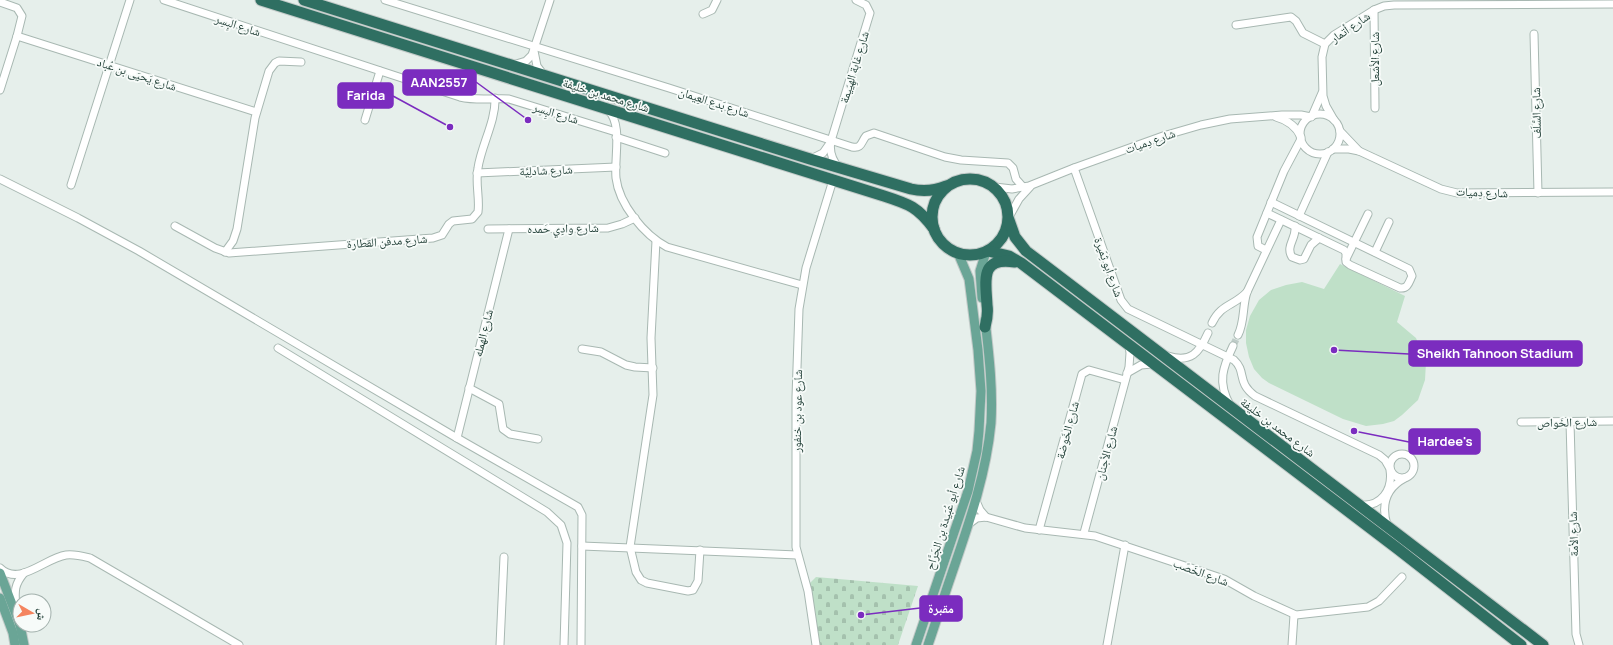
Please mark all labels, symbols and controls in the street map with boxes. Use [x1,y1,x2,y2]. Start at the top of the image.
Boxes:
street label: شارع أتمار [1326,7,1373,47]
street label: شارع البِسِر [212,9,263,41]
street label: شارع غابة الهِيَيمة [835,29,874,105]
street label: شارع الأشعل [1366,32,1383,86]
street label: شارع يَحيَى بن عُباد [95,53,179,95]
callout: AAN2557 [403,70,476,95]
text: AAN2557 [410,73,468,91]
street label: شارع محمد بن خليفة [561,74,651,116]
callout: Farida [338,83,393,108]
street label: شارع بَدع العِيمان [676,83,752,121]
text: Farida [347,86,385,104]
street label: شارع السَّلَف [1527,87,1545,139]
street label: شارع البِسِر [530,98,581,128]
street label: شارع دِميات [1123,124,1178,158]
street label: شارع شادلِيَّة [519,161,573,179]
street label: شارع دِميات [1456,183,1509,201]
street label: شارع وادِي حَمده [527,219,599,239]
street label: شارع مدفن القطارة [346,230,428,252]
street label: شارع أبو ثِمَيرة [1090,235,1128,299]
street label: شارع الهمله [469,307,497,359]
callout: Sheikh Tahnoon Stadium [1409,341,1582,366]
text: Sheikh Tahnoon Stadium [1417,344,1573,362]
street label: شارع عود بن خنفور [788,369,806,454]
street label: شارع محمد بن خليفة [1237,393,1319,461]
street label: شارع الخَوضة [1051,399,1083,461]
street label: شارع الخَواص [1537,413,1597,431]
street label: شارع الأجنان [1091,424,1121,482]
callout: Hardee's [1409,429,1480,454]
text: Hardee's [1418,432,1472,450]
street label: شارع أبو عُبَيدة بن الجَرَّاح [921,464,969,572]
street label: شارع الأمة [1564,511,1582,557]
street label: شارع الخَصَب [1171,554,1231,590]
north arrow [12,593,52,633]
callout: مقبرة [920,596,962,621]
text: مقبرة [928,599,954,617]
text: ش [33,608,51,622]

